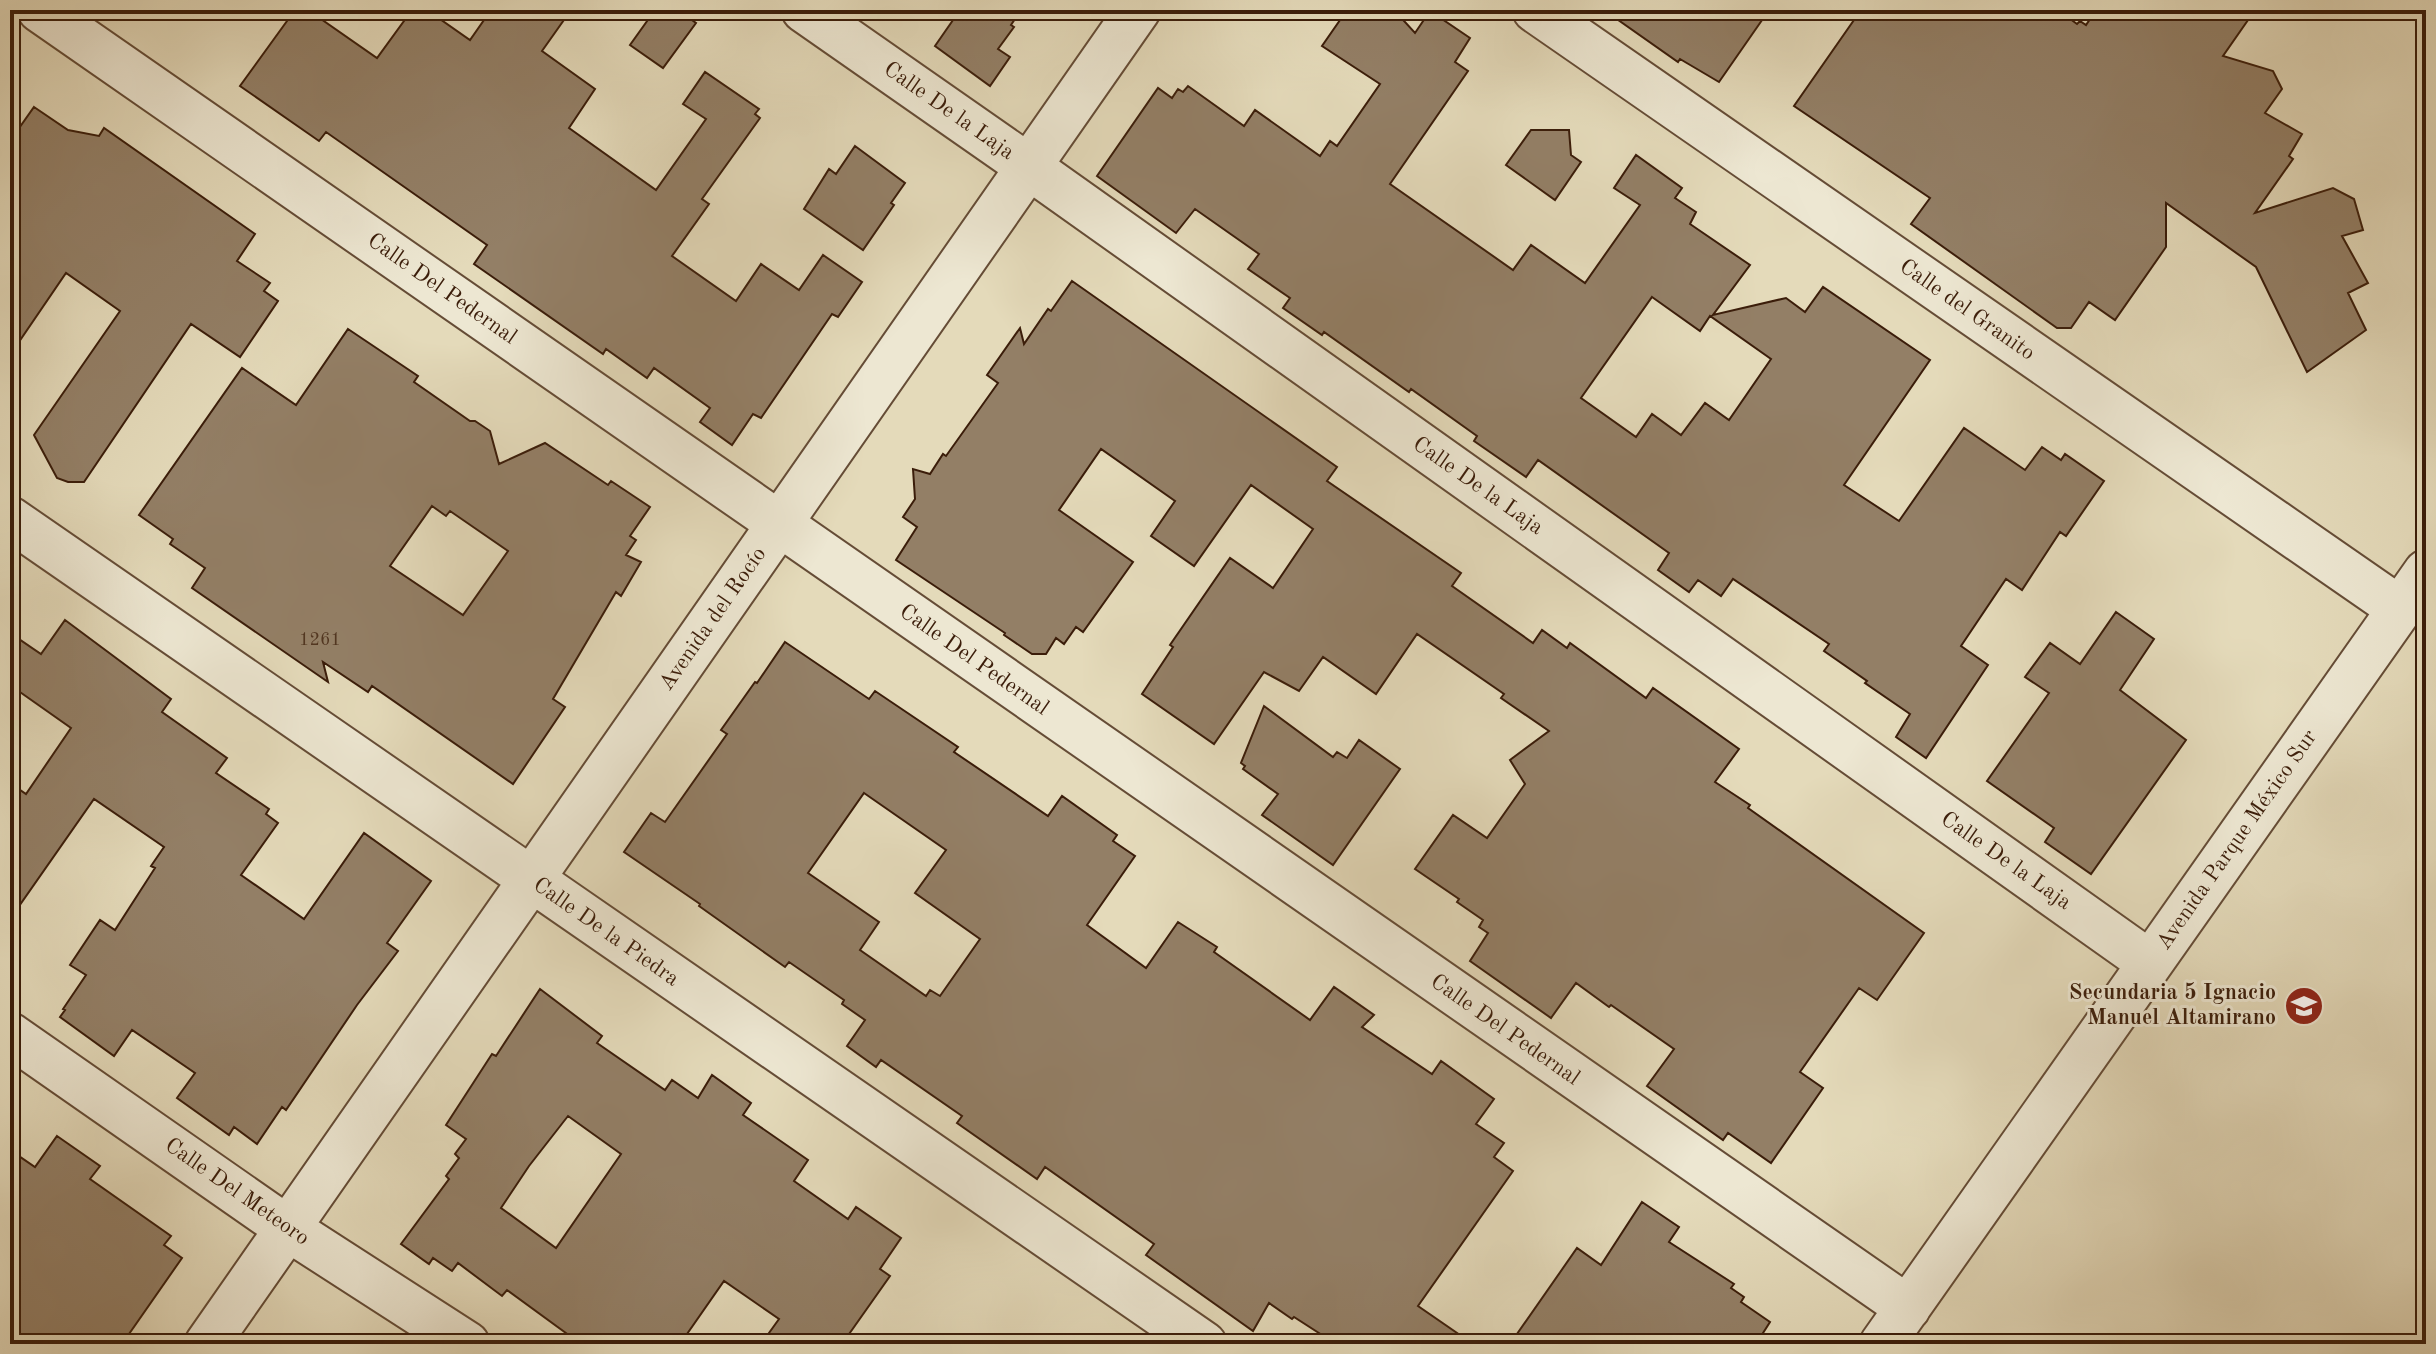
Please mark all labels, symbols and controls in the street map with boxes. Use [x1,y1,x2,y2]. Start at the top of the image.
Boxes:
street label: Calle De la Laja [880,58,1018,164]
street label: Calle Del Pedernal [363,229,521,349]
street label: Calle del Granito [1895,255,2039,365]
street label: Calle De la Laja [1409,433,1547,539]
street label: Avenida del Rocío [655,543,771,695]
street label: Calle Del Pedernal [895,600,1053,720]
house number: 1261 [299,631,341,649]
street label: Avenida Parque México Sur [2153,726,2321,954]
street label: Calle De la Laja [1937,808,2075,914]
street label: Calle De la Piedra [529,873,683,991]
street label: Calle Del Pedernal [1426,970,1584,1090]
place label: Secundaria 5 Ignacio Manuel Altamirano [2069,982,2276,1029]
school or university icon: Secundaria 5 Ignacio Manuel Altamirano [2283,985,2325,1027]
street label: Calle Del Meteoro [161,1134,313,1250]

